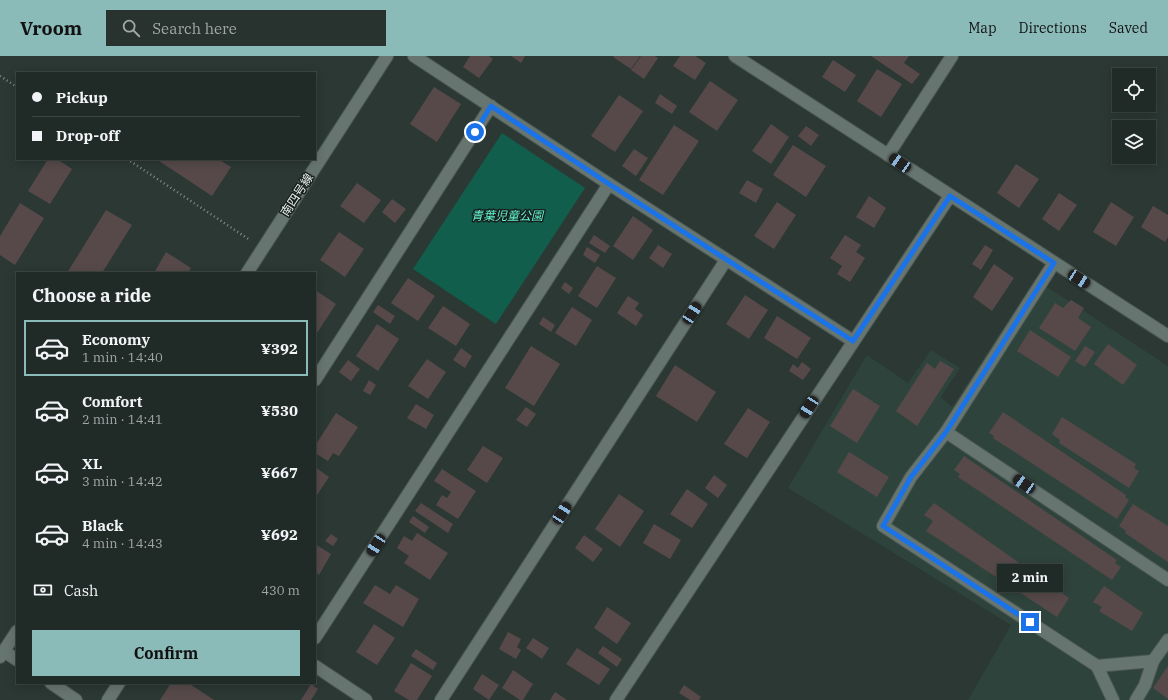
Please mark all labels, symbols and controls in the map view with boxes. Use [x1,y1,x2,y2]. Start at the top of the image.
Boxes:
search box [106,10,386,46]
text: Vroom [20,16,82,40]
icon: search [120,17,142,39]
text: Search here [152,19,237,38]
text: Map [968,19,997,37]
text: Directions [1019,19,1087,37]
text: Saved [1109,19,1148,37]
map controls [1112,68,1156,164]
button: locate [1112,68,1156,112]
text: Pickup [56,88,108,107]
button: layers [1112,120,1156,164]
route start [466,123,484,141]
text: Drop-off [56,126,120,145]
car [887,151,913,175]
street label: 南四号線 [277,171,316,219]
park label: 青葉児童公園 [471,208,545,223]
car [1066,267,1092,291]
text: Choose a ride [32,284,151,307]
car [680,300,704,326]
icon: car [34,330,70,366]
text: Economy [82,330,150,349]
text: ¥392 [261,339,298,358]
text: 1 min · 14:40 [82,349,163,366]
icon: car [34,392,70,428]
text: Comfort [82,392,142,411]
car [797,394,821,420]
text: ¥530 [261,401,298,420]
text: 2 min · 14:41 [82,411,163,428]
icon: car [34,454,70,490]
text: XL [82,454,102,473]
text: ¥667 [261,463,298,482]
car [1011,472,1037,496]
text: 3 min · 14:42 [82,473,163,490]
car [550,500,574,526]
icon: car [34,516,70,552]
text: Black [82,516,123,535]
text: ¥692 [261,525,298,544]
car [364,532,388,558]
text: 4 min · 14:43 [82,535,163,552]
callout: 2 min [997,564,1063,592]
text: 2 min [1012,569,1048,586]
icon: cash [32,579,54,601]
text: Cash [64,581,98,600]
text: 430 m [261,582,300,599]
route end [1021,613,1039,631]
button: Confirm [32,630,300,676]

